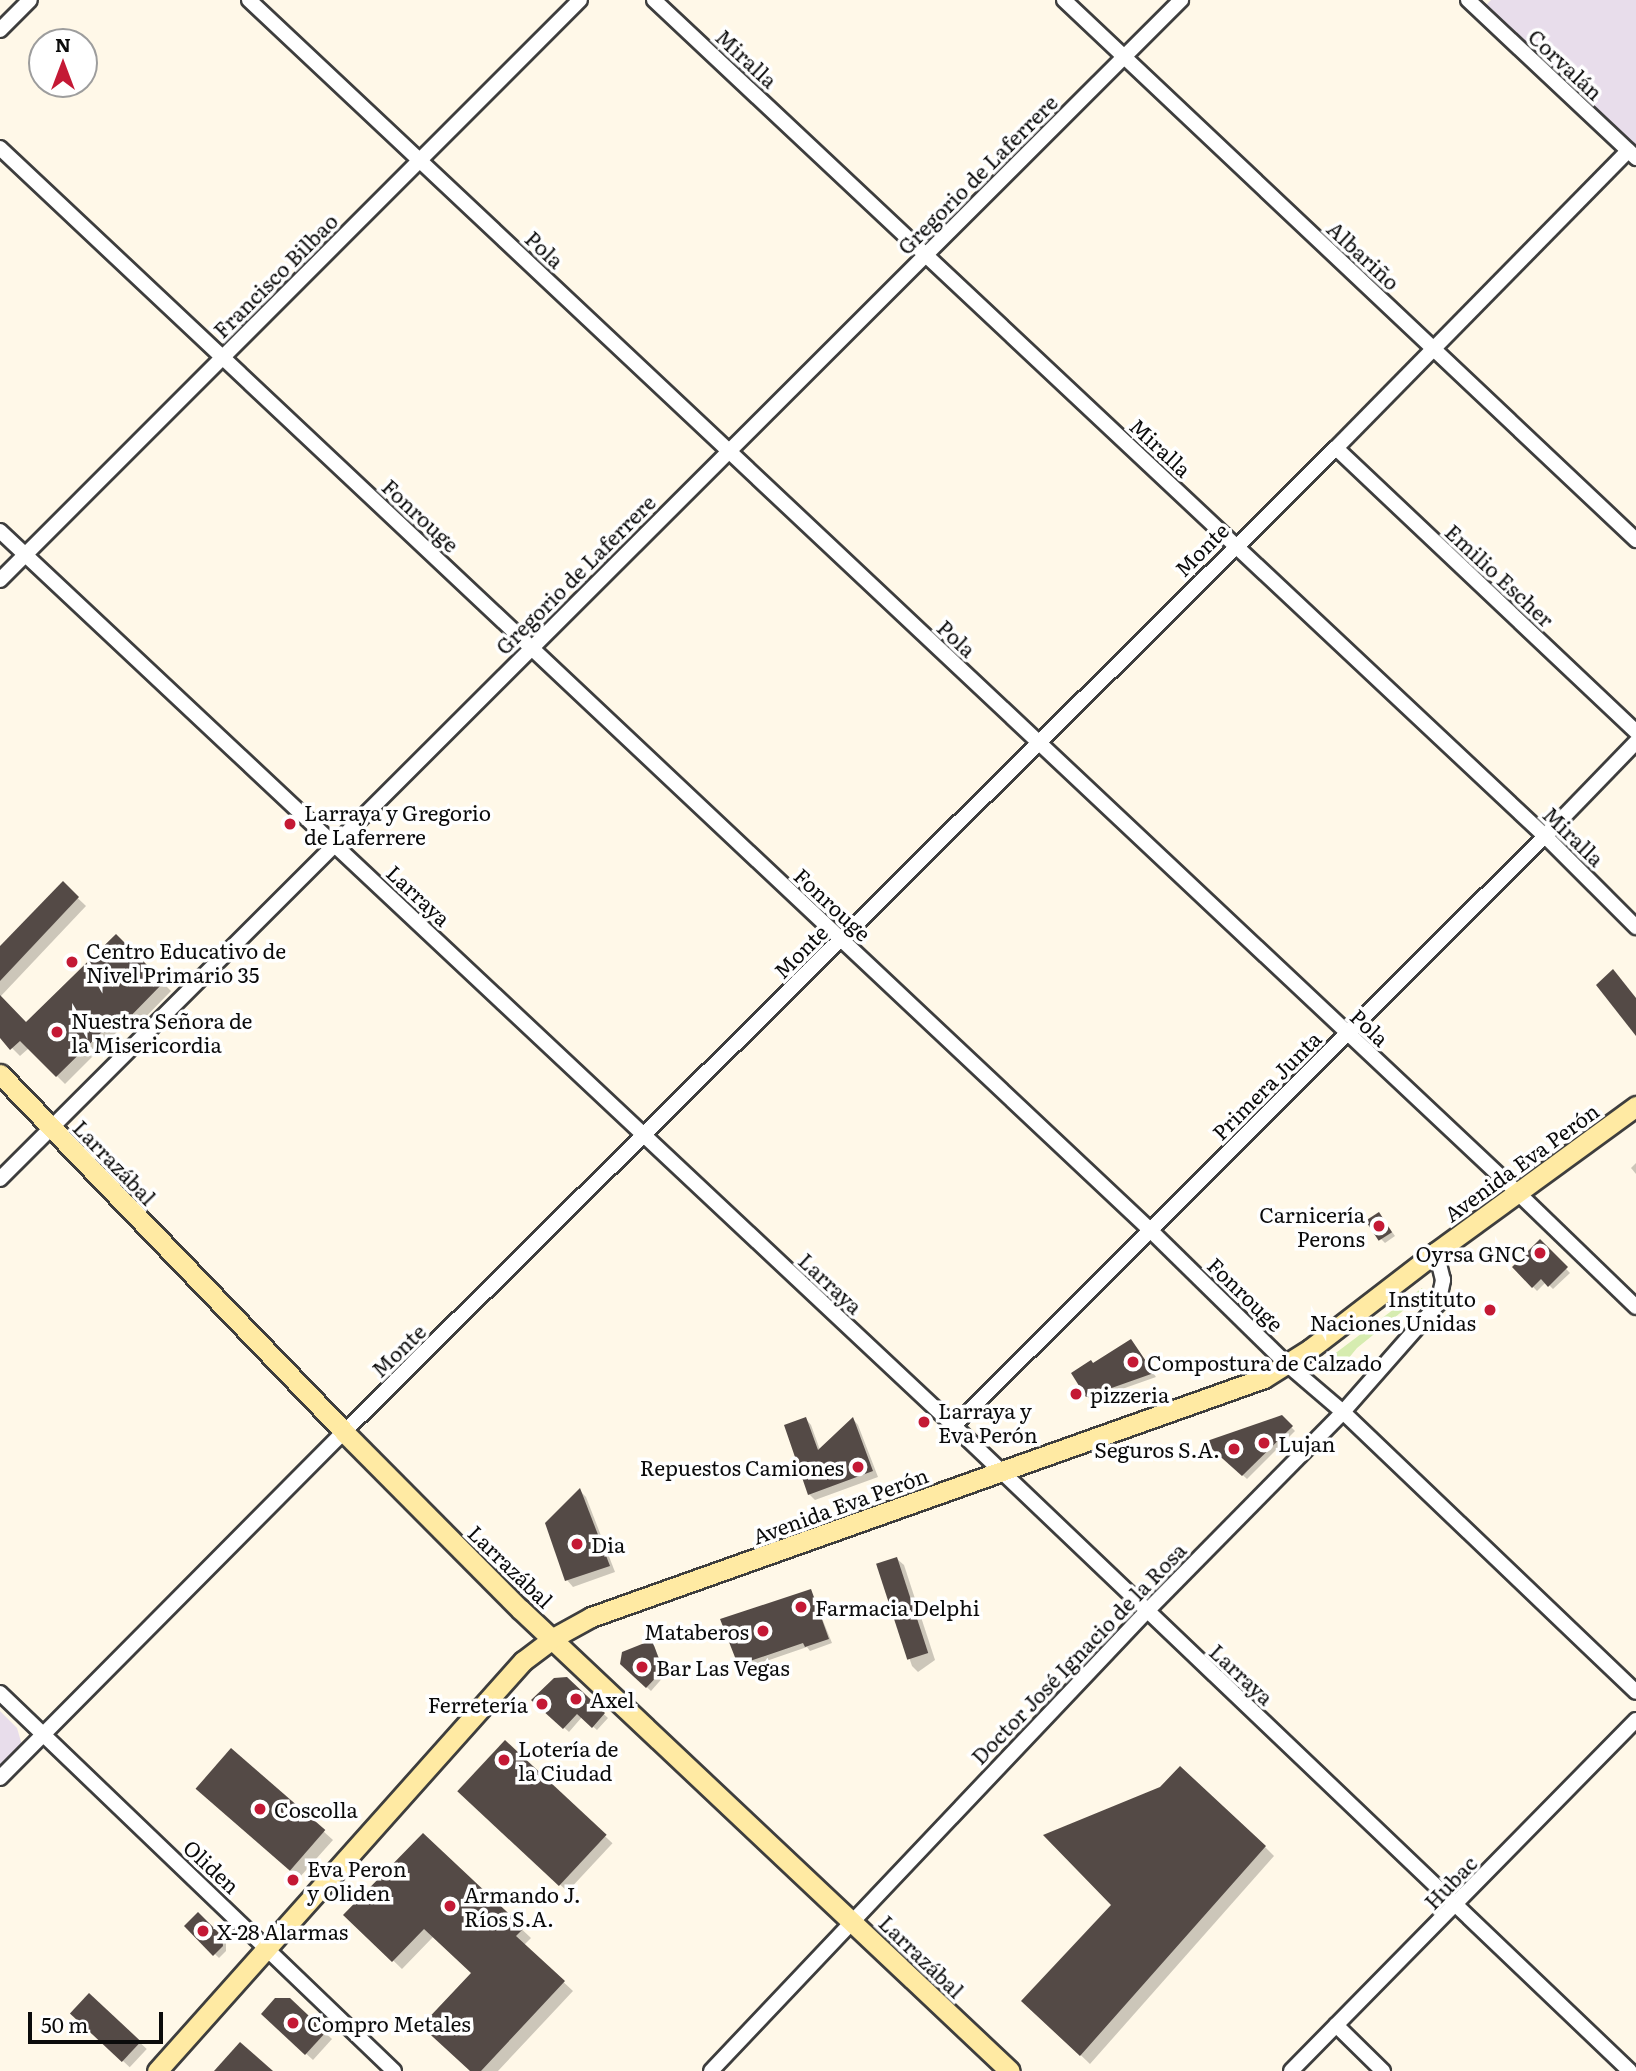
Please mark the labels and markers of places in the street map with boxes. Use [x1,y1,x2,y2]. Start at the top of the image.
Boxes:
place label: Larraya y Gregorio de Laferrere [304,799,491,849]
marker: Larraya y Gregorio de Laferrere [282,816,298,832]
place label: Centro Educativo de Nivel Primario 35 [86,937,286,987]
marker: Centro Educativo de Nivel Primario 35 [64,954,80,970]
place label: Nuestra Señora de la Misericordia [71,1007,252,1057]
marker: Nuestra Señora de la Misericordia [49,1024,65,1040]
place label: Carnicería Perons [1259,1201,1365,1251]
marker: Carnicería Perons [1371,1218,1387,1234]
place label: Oyrsa GNC [1415,1240,1526,1266]
marker: Oyrsa GNC [1532,1245,1548,1261]
place label: Instituto Naciones Unidas [1310,1285,1476,1335]
marker: Instituto Naciones Unidas [1482,1302,1498,1318]
place label: Compostura de Calzado [1147,1349,1382,1375]
marker: Compostura de Calzado [1125,1354,1141,1370]
place label: pizzeria [1090,1381,1169,1407]
marker: pizzeria [1068,1386,1084,1402]
place label: Larraya y Eva Perón [938,1397,1038,1447]
marker: Larraya y Eva Perón [916,1414,932,1430]
place label: Lujan [1278,1430,1335,1456]
marker: Lujan [1256,1435,1272,1451]
place label: Seguros S.A. [1094,1436,1220,1462]
marker: Seguros S.A. [1226,1441,1242,1457]
place label: Repuestos Camiones [640,1454,844,1480]
marker: Repuestos Camiones [850,1459,866,1475]
place label: Dia [591,1531,625,1557]
marker: Dia [569,1536,585,1552]
place label: Farmacia Delphi [815,1594,980,1620]
marker: Farmacia Delphi [793,1599,809,1615]
place label: Mataberos [644,1618,749,1644]
marker: Mataberos [755,1623,771,1639]
place label: Bar Las Vegas [656,1654,790,1680]
marker: Bar Las Vegas [634,1659,650,1675]
place label: Axel [590,1686,635,1712]
place label: Ferretería [428,1691,528,1717]
marker: Axel [568,1691,584,1707]
marker: Ferretería [534,1696,550,1712]
place label: Lotería de la Ciudad [518,1735,618,1785]
marker: Lotería de la Ciudad [496,1752,512,1768]
place label: Coscolla [274,1796,358,1822]
marker: Coscolla [252,1801,268,1817]
place label: Eva Peron y Oliden [307,1855,407,1905]
marker: Eva Peron y Oliden [285,1872,301,1888]
place label: Armando J. Ríos S.A. [464,1881,581,1931]
marker: Armando J. Ríos S.A. [442,1898,458,1914]
place label: X-28 Alarmas [217,1918,348,1944]
marker: X-28 Alarmas [195,1923,211,1939]
place label: Compro Metales [307,2010,471,2036]
marker: Compro Metales [285,2015,301,2031]

